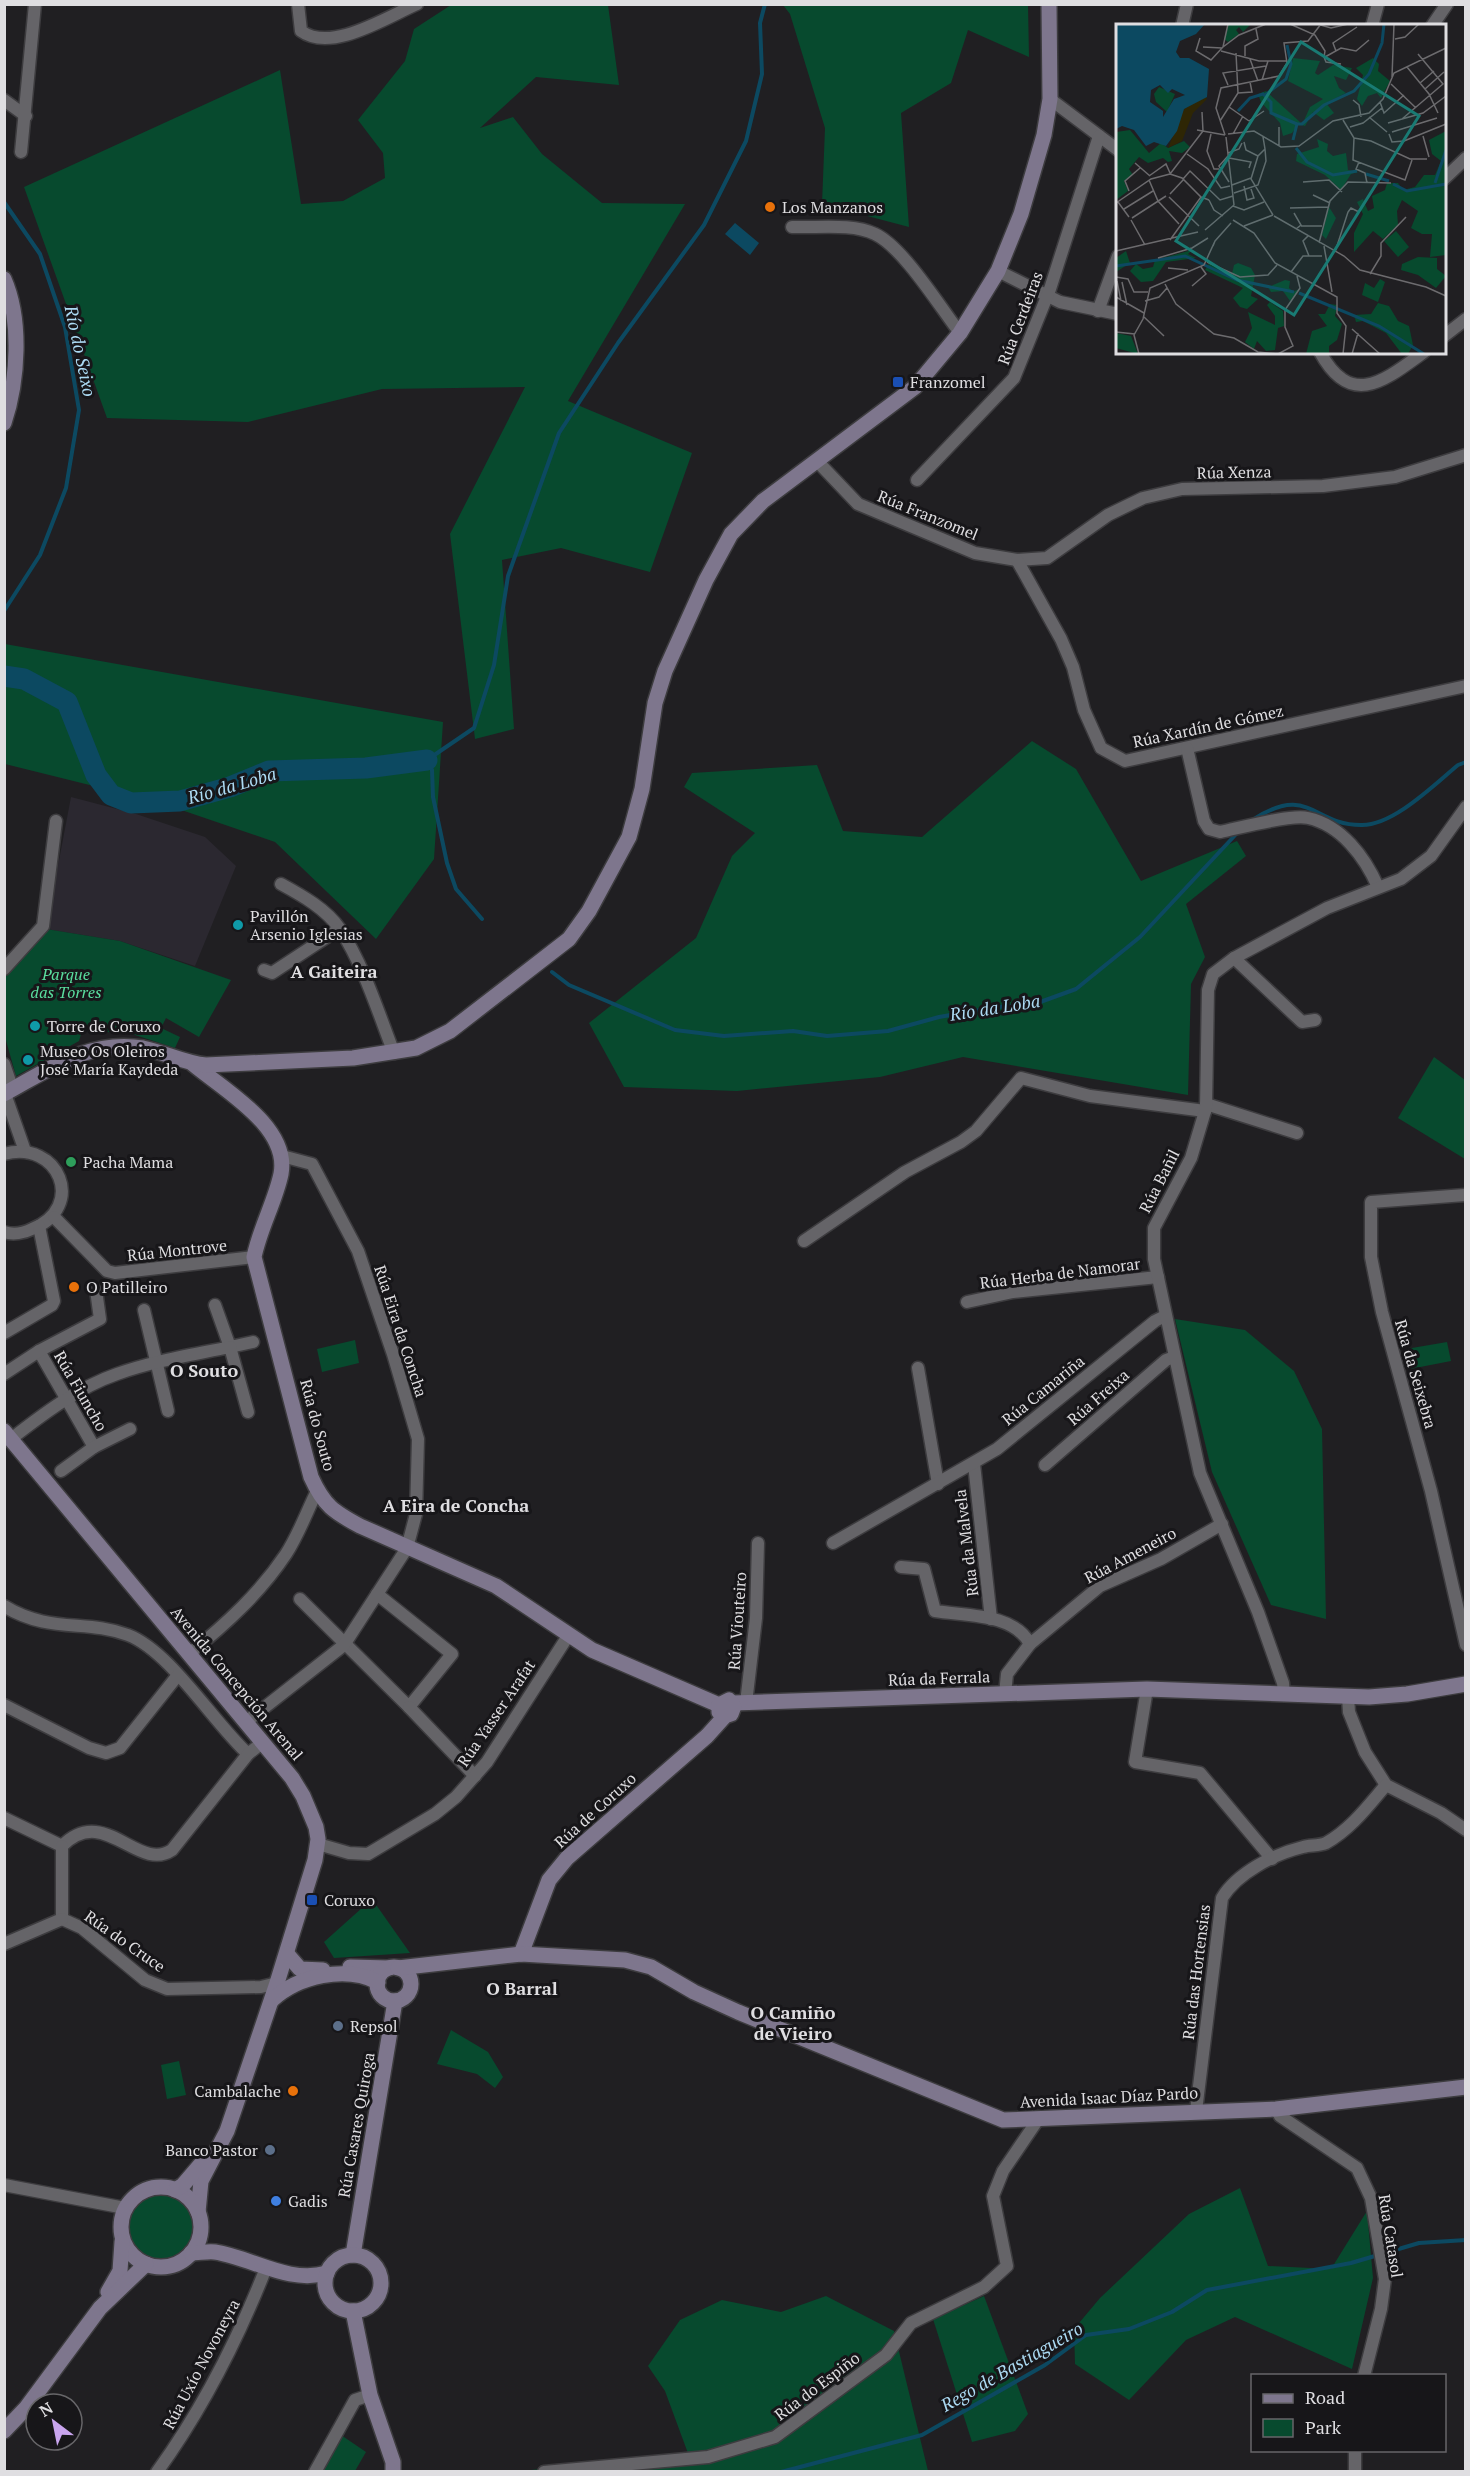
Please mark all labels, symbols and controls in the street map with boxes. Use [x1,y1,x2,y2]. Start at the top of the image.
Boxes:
inset map [1116,24,1446,354]
place label: Los Manzanos [782,196,883,218]
marker: Los Manzanos [763,200,777,214]
street label: Rúa Cerdeiras [992,268,1048,368]
water label: Río do Seixo [59,302,102,399]
place label: Franzomel [910,371,986,393]
marker: Franzomel [891,375,905,389]
street label: Rúa Xenza [1196,460,1272,484]
street label: Rúa Franzomel [874,485,982,545]
street label: Rúa Xardín de Gómez [1131,699,1285,753]
water label: Río da Loba [184,761,279,809]
place label: Pavillón Arsenio Iglesias [250,905,363,945]
marker: Pavillón Arsenio Iglesias [231,918,245,932]
district label: A Gaiteira [290,959,378,983]
park label: Parque das Torres [30,963,102,1003]
water label: Río da Loba [947,988,1042,1026]
place label: Torre de Coruxo [47,1015,161,1037]
marker: Torre de Coruxo [28,1019,42,1033]
place label: Museo Os Oleiros José María Kaydeda [40,1040,178,1080]
marker: Museo Os Oleiros José María Kaydeda [21,1053,35,1067]
street label: Rúa Bañil [1134,1145,1184,1216]
place label: Pacha Mama [83,1151,173,1173]
marker: Pacha Mama [64,1155,78,1169]
street label: Rúa Montrove [126,1234,228,1266]
street label: Rúa Herba de Namorar [979,1252,1142,1294]
street label: Rúa Eira da Concha [369,1262,433,1400]
place label: O Patilleiro [86,1276,168,1298]
marker: O Patilleiro [67,1280,81,1294]
street label: Rúa da Seixebra [1390,1317,1442,1431]
street label: Rúa Fiuncho [49,1347,113,1435]
street label: Rúa Camariña [997,1350,1089,1430]
district label: O Souto [170,1358,238,1382]
street label: Rúa Freixa [1062,1364,1134,1430]
street label: Rúa do Souto [295,1377,341,1474]
street label: Rúa da Malvela [949,1488,983,1598]
district label: A Eira de Concha [383,1493,529,1517]
street label: Rúa Ameneiro [1080,1521,1180,1588]
street label: Rúa Viouteiro [723,1571,751,1671]
street label: Avenida Concepción Arenal [166,1601,308,1765]
street label: Rúa Yasser Arafat [452,1655,540,1771]
street label: Rúa da Ferrala [888,1665,990,1691]
street label: Rúa de Coruxo [549,1767,641,1853]
place label: Coruxo [324,1889,375,1911]
marker: Coruxo [305,1893,319,1907]
street label: Rúa das Hortensias [1177,1903,1215,2041]
street label: Rúa do Cruce [80,1905,170,1977]
district label: O Barral [486,1976,558,2000]
district label: O Camiño de Vieiro [750,2000,836,2045]
place label: Repsol [350,2015,398,2037]
marker: Repsol [331,2019,345,2033]
street label: Rúa Casares Quiroga [332,2051,380,2199]
place label: Cambalache [194,2080,281,2102]
street label: Avenida Isaac Díaz Pardo [1019,2081,1199,2113]
marker: Cambalache [286,2084,300,2098]
place label: Banco Pastor [165,2139,259,2161]
marker: Banco Pastor [263,2143,277,2157]
place label: Gadis [288,2190,328,2212]
street label: Rúa Catasol [1374,2193,1408,2280]
marker: Gadis [269,2194,283,2208]
street label: Rúa Uxío Novoneyra [157,2295,245,2433]
water label: Rego de Bastiagueiro [935,2316,1087,2417]
street label: Rúa do Espiño [770,2347,864,2425]
legend [1251,2374,1446,2452]
text: Road [1305,2385,1345,2409]
north arrow [24,2392,84,2452]
text: N [35,2397,57,2422]
text: Park [1305,2415,1342,2439]

